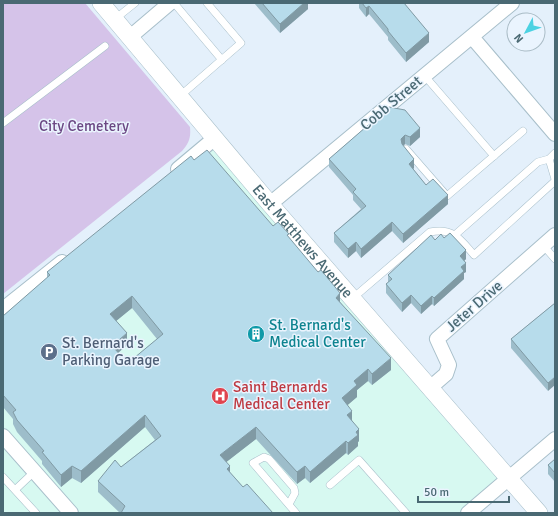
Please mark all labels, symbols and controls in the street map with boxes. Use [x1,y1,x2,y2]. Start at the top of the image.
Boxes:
north arrow [506,12,546,52]
text: N [511,31,526,45]
street label: Cobb Street [357,72,425,134]
park label: City Cemetery [39,117,129,135]
street label: East Matthews Avenue [248,181,357,302]
street label: Jeter Drive [442,276,506,336]
place label: St. Bernard's Medical Center [269,316,366,351]
building icon: St. Bernard's Medical Center [246,324,266,344]
place label: St. Bernard's Parking Garage [62,334,160,369]
parking icon: St. Bernard's Parking Garage [39,342,59,362]
place label: Saint Bernards Medical Center [233,378,330,413]
hospital icon: Saint Bernards Medical Center [210,386,230,406]
scale bar [418,478,509,504]
text: 50 m [424,485,449,500]

